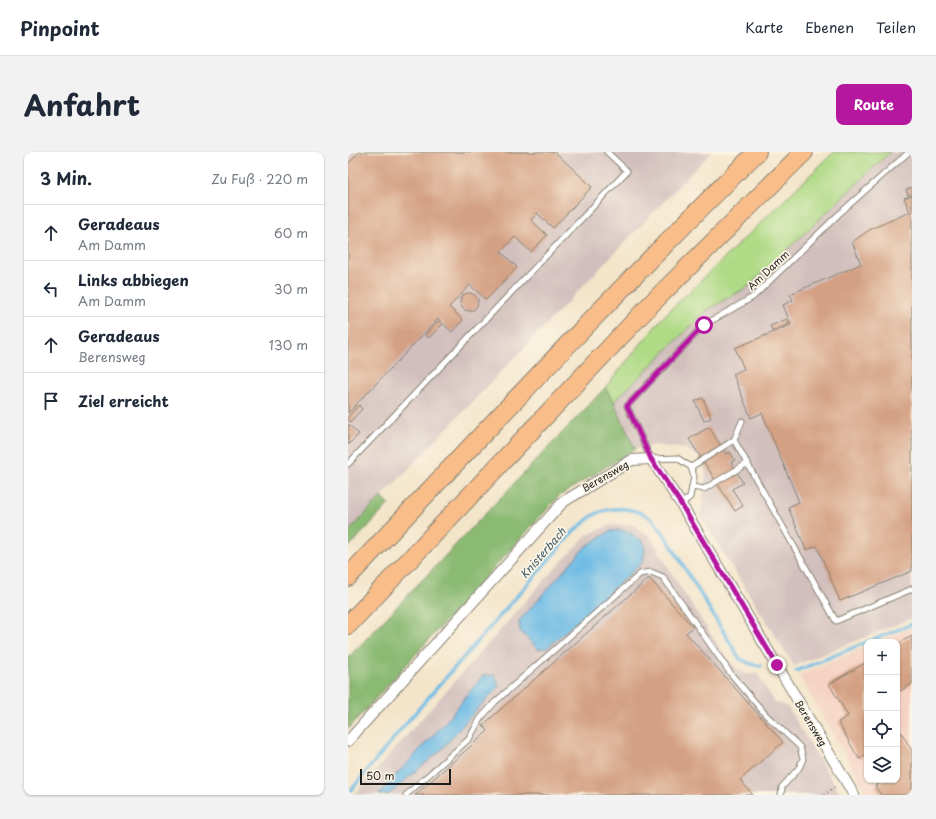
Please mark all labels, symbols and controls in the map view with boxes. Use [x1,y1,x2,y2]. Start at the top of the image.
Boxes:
text: Pinpoint [20,14,100,42]
text: Karte [745,17,783,38]
text: Ebenen [805,17,854,38]
text: Teilen [876,17,916,38]
text: Anfahrt [24,83,140,126]
button: Route [836,84,912,125]
text: 3 Min. [40,165,92,191]
text: Zu Fuß · 220 m [211,169,308,188]
text: Geradeaus [78,212,160,235]
icon: ahead [40,222,62,244]
text: 60 m [274,223,308,242]
text: Am Damm [78,235,146,254]
street label: Am Damm [743,246,792,293]
text: Links abbiegen [78,268,189,291]
icon: left [40,278,62,300]
text: 30 m [274,279,308,298]
text: Am Damm [78,291,146,310]
route start [695,316,713,334]
text: Geradeaus [78,324,160,347]
icon: ahead [40,334,62,356]
text: 130 m [269,335,308,354]
text: Berensweg [78,347,146,366]
text: Ziel erreicht [78,389,169,412]
icon: arrive [40,390,62,412]
street label: Berensweg [578,456,631,495]
water label: Knisterbach [516,523,570,582]
map controls [864,639,900,783]
button: + [864,639,900,675]
route end [768,656,786,674]
button: − [864,675,900,711]
street label: Berensweg [792,697,831,749]
button: locate [864,711,900,747]
button: layers [864,747,900,783]
scale bar [360,767,451,786]
text: 50 m [366,767,395,784]

